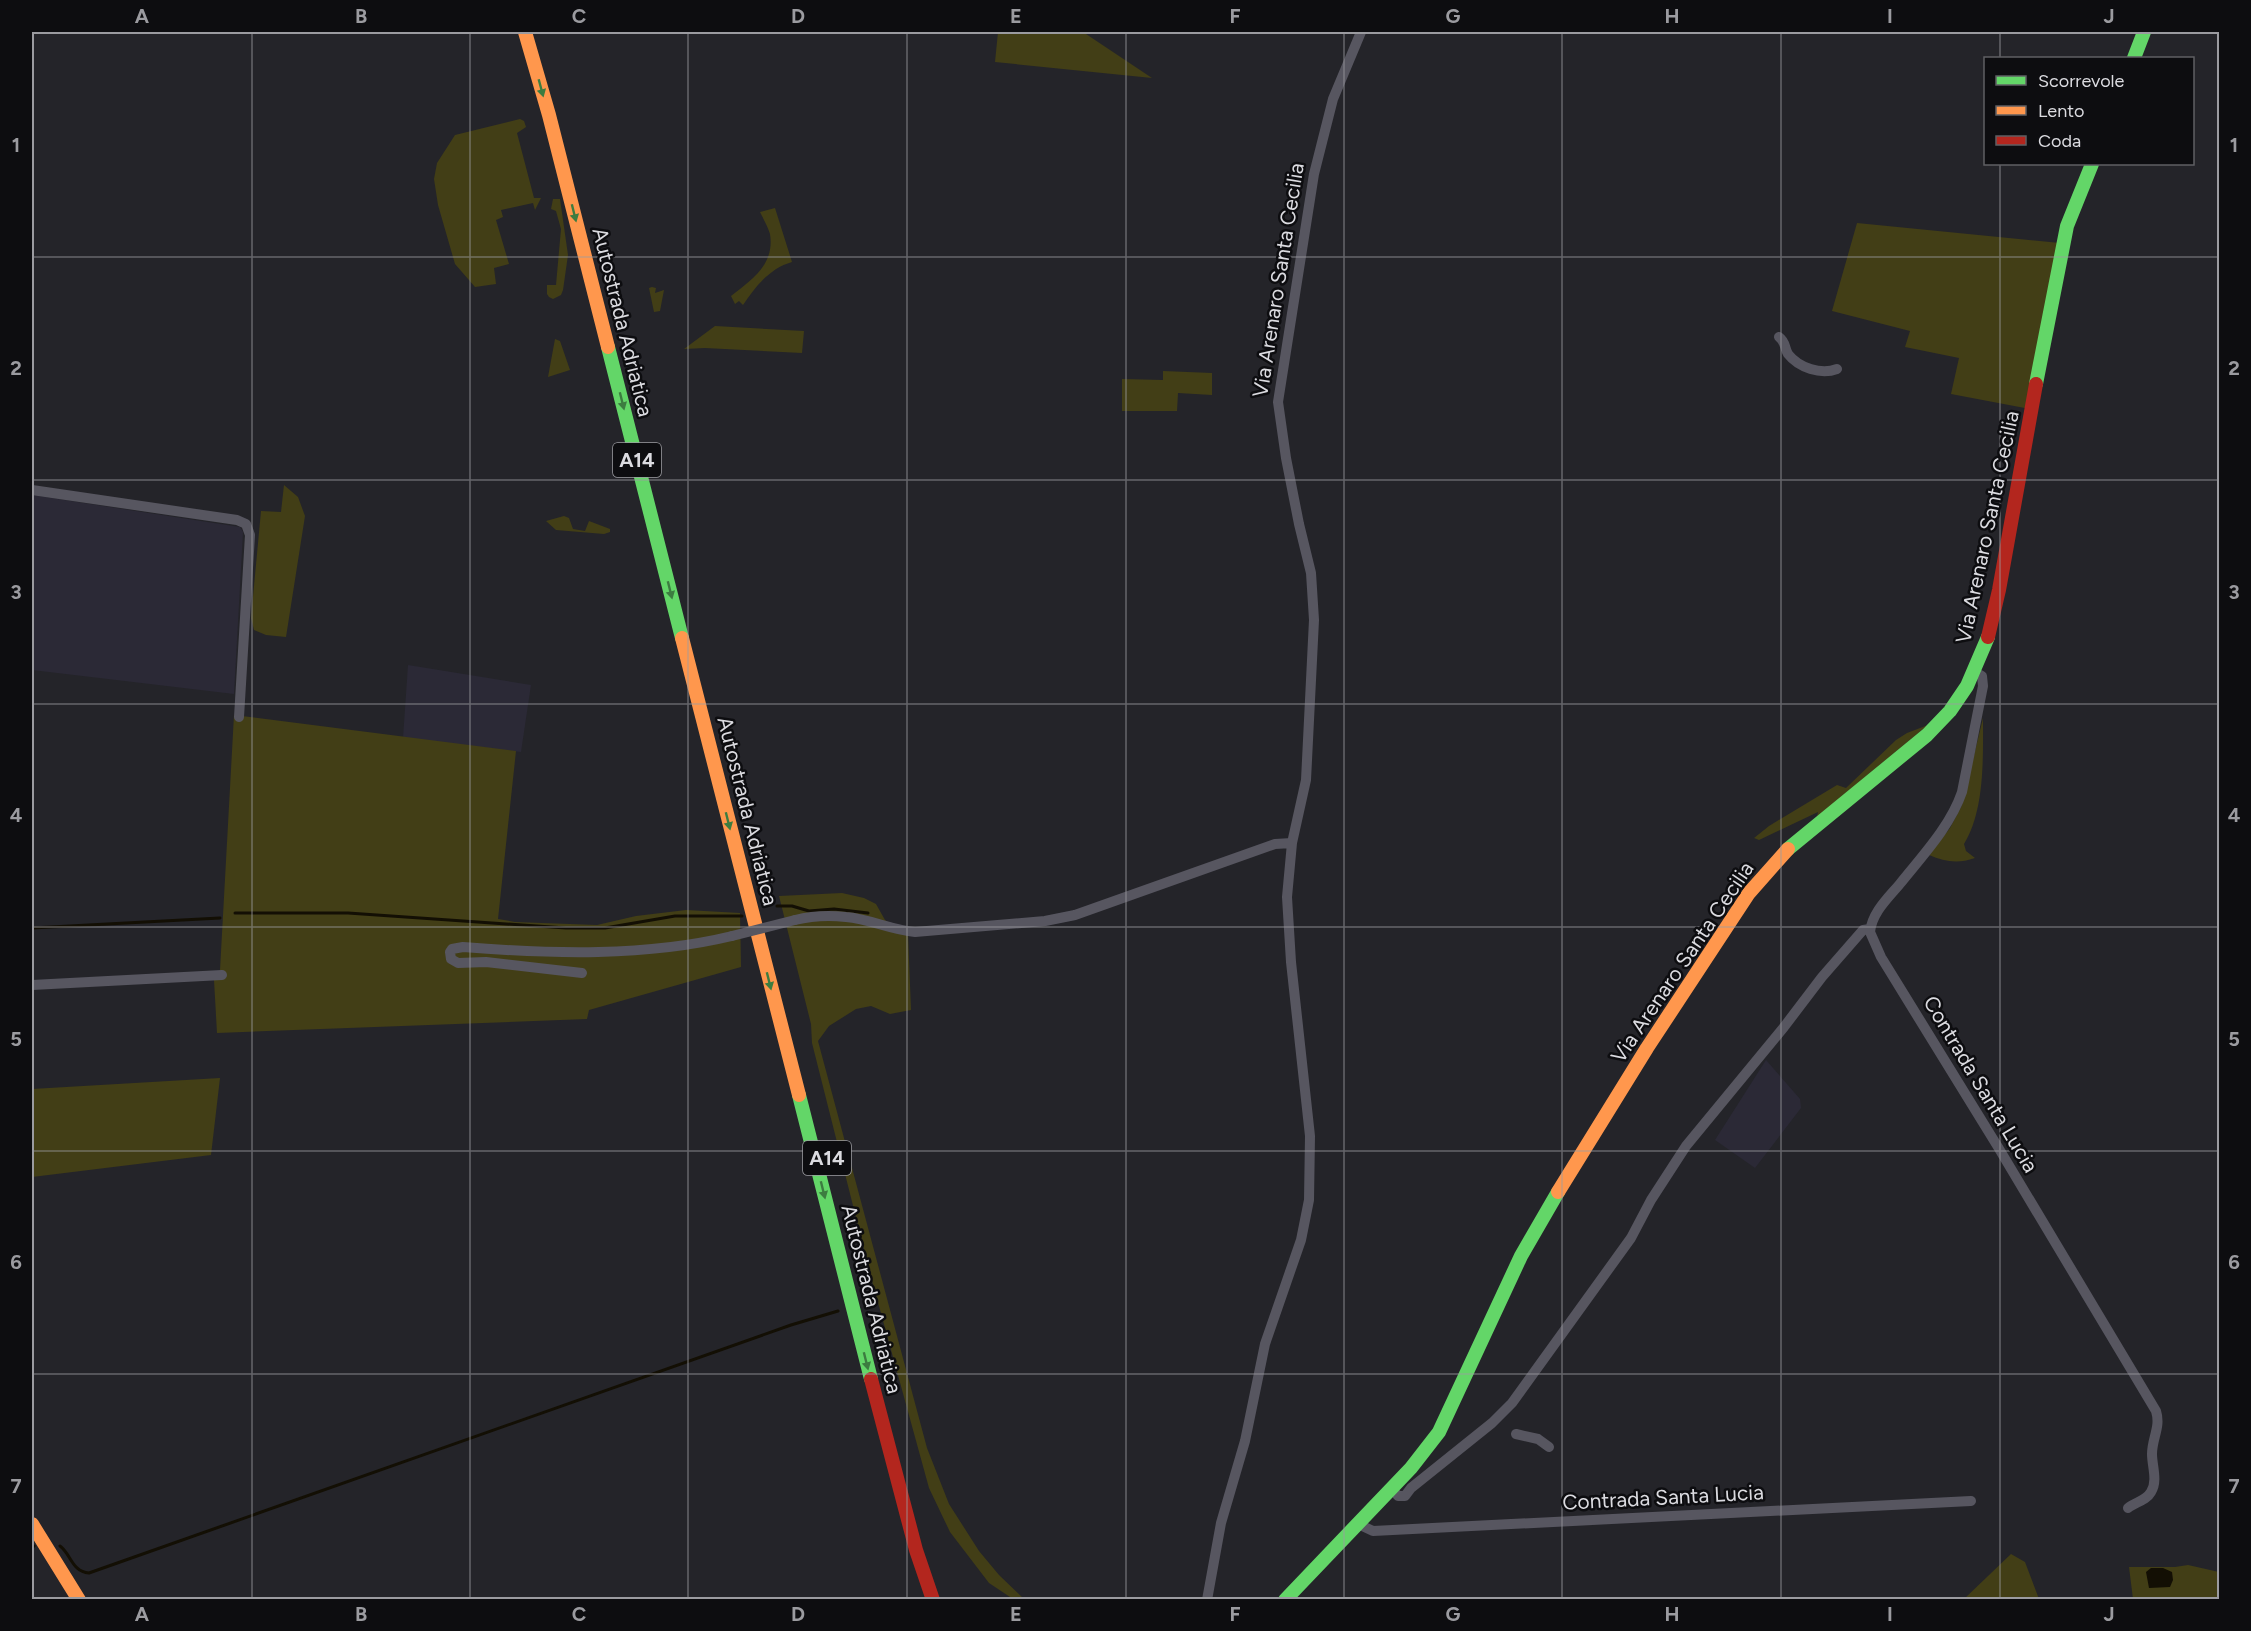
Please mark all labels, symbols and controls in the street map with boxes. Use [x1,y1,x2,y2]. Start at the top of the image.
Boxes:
text: A [135,4,150,28]
text: B [355,4,367,28]
text: C [572,4,586,28]
text: D [791,4,805,28]
text: E [1010,4,1022,28]
text: F [1229,4,1241,28]
text: G [1446,4,1461,28]
text: H [1665,4,1680,28]
text: I [1887,4,1893,28]
text: J [2103,4,2115,28]
legend [1984,57,2194,165]
text: Scorrevole [2038,70,2125,92]
one-way arrow [537,79,546,97]
text: Lento [2038,100,2084,122]
text: Coda [2038,130,2081,152]
text: 1 [12,133,20,157]
text: 1 [2230,133,2238,157]
street label: Via Arenaro Santa Cecilia [1247,161,1309,399]
one-way arrow [569,203,579,222]
street label: Autostrada Adriatica [587,225,659,419]
text: 2 [10,356,22,380]
text: 2 [2228,356,2240,380]
one-way arrow [617,392,627,411]
street label: Via Arenaro Santa Cecilia [1950,408,2024,646]
road number: A14 [613,443,661,477]
text: 3 [10,580,22,604]
text: 3 [2228,580,2240,604]
one-way arrow [666,582,675,600]
street label: Autostrada Adriatica [712,714,784,908]
text: 4 [10,803,23,827]
text: 4 [2228,803,2241,827]
one-way arrow [724,812,734,830]
street label: Via Arenaro Santa Cecilia [1605,857,1759,1067]
one-way arrow [765,972,775,990]
street label: Contrada Santa Lucia [1918,991,2044,1177]
text: 5 [10,1027,22,1051]
text: 5 [2228,1027,2240,1051]
road number: A14 [803,1141,851,1175]
one-way arrow [818,1181,828,1200]
street label: Autostrada Adriatica [836,1202,908,1396]
text: 6 [10,1250,22,1274]
text: 6 [2228,1250,2240,1274]
one-way arrow [862,1352,871,1370]
text: 7 [10,1474,22,1498]
text: 7 [2228,1474,2240,1498]
street label: Contrada Santa Lucia [1562,1479,1764,1515]
text: A [135,1602,150,1626]
text: B [355,1602,367,1626]
text: C [572,1602,586,1626]
text: D [791,1602,805,1626]
text: E [1010,1602,1022,1626]
text: F [1229,1602,1241,1626]
text: G [1446,1602,1461,1626]
text: H [1665,1602,1680,1626]
text: I [1887,1602,1893,1626]
text: J [2103,1602,2115,1626]

